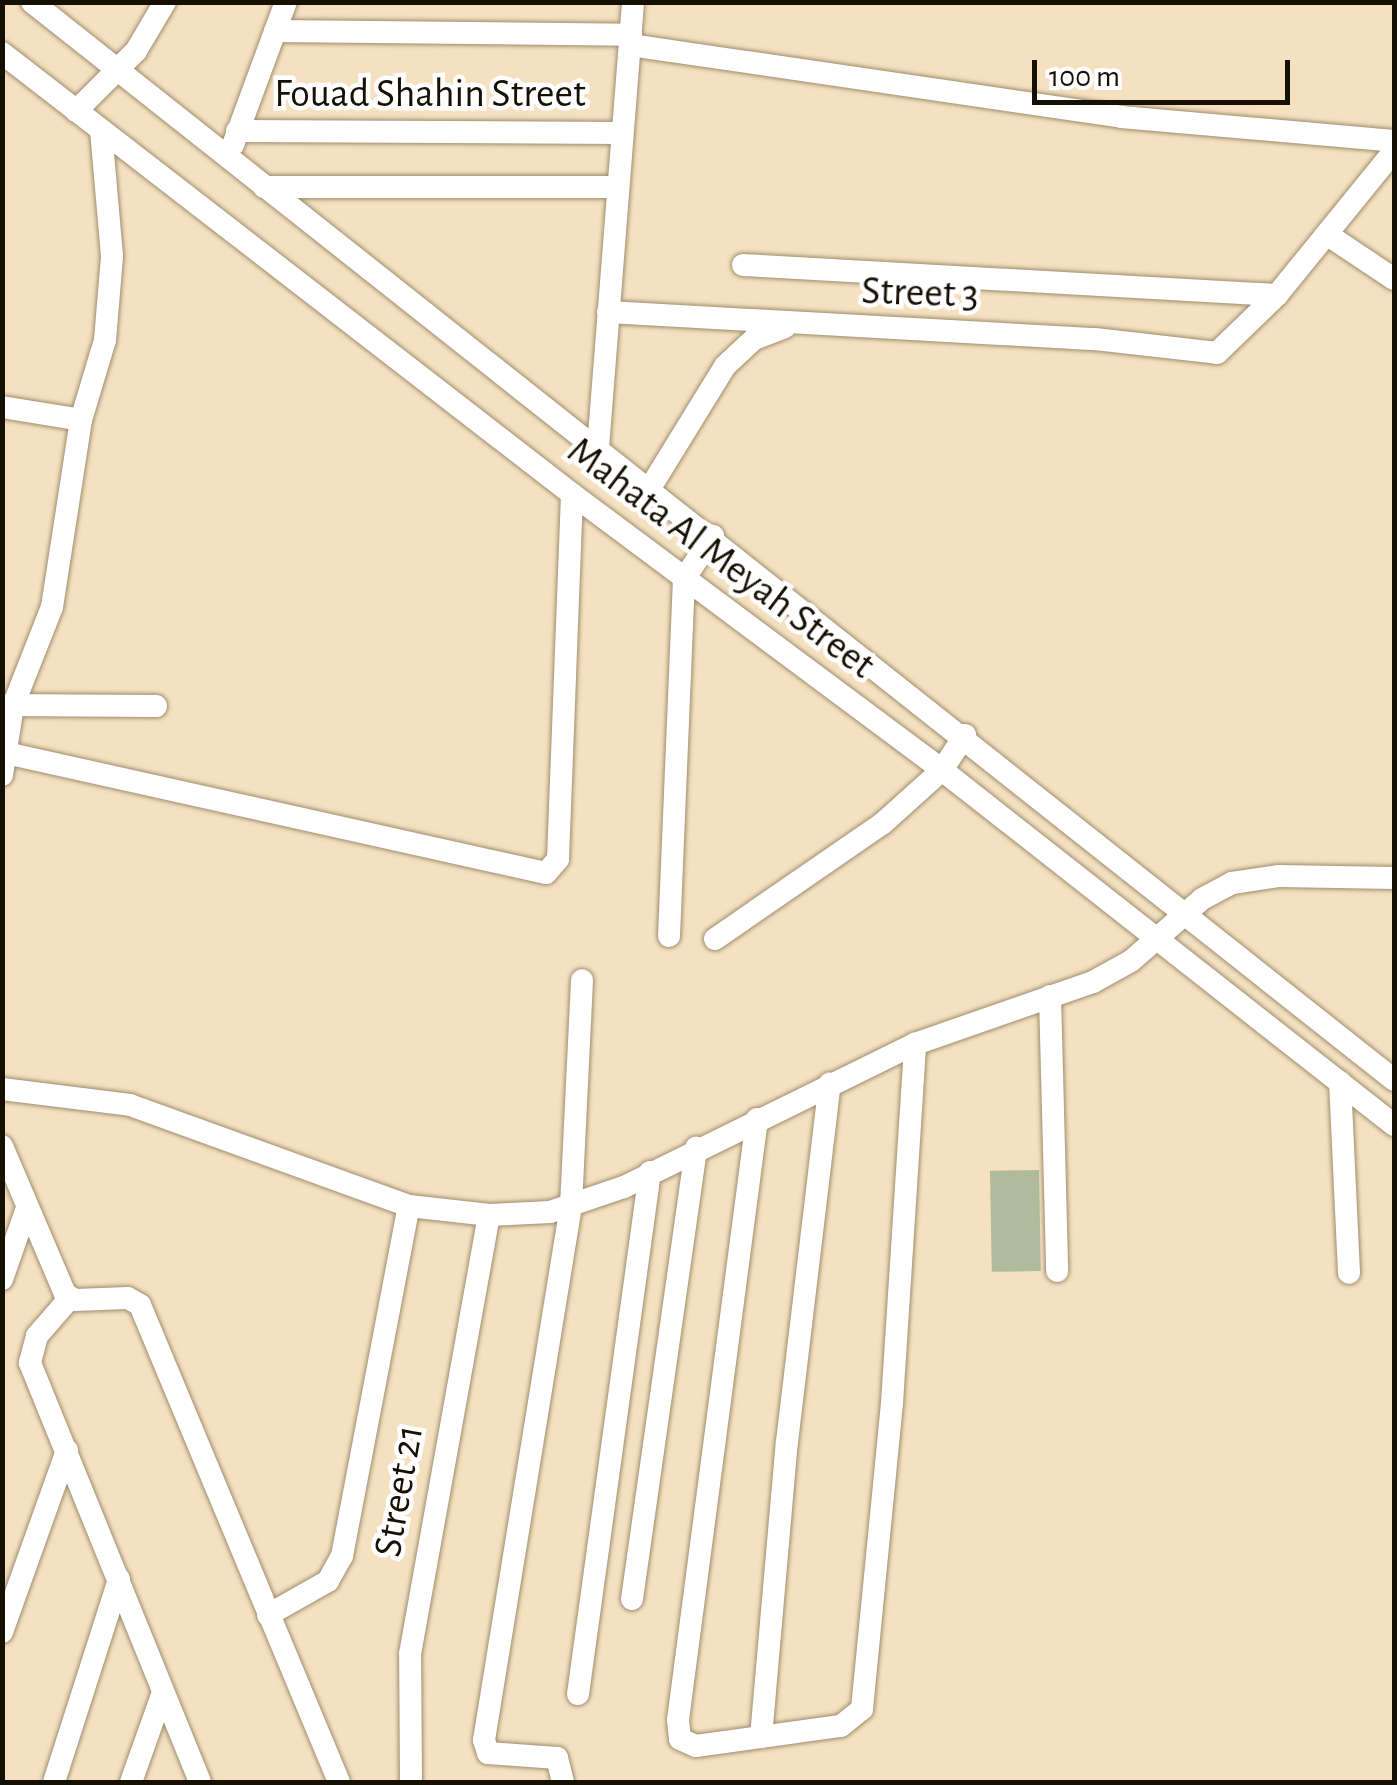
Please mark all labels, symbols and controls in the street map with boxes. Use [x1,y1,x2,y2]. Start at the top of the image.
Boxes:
scale bar [1037,40,1294,102]
text: 100 m [1049,62,1120,92]
street label: Fouad Shahin Street [274,70,586,118]
street label: Street 3 [861,267,979,319]
street label: Mahata Al Meyah Street [558,427,884,689]
street label: Street 21 [364,1421,434,1561]

